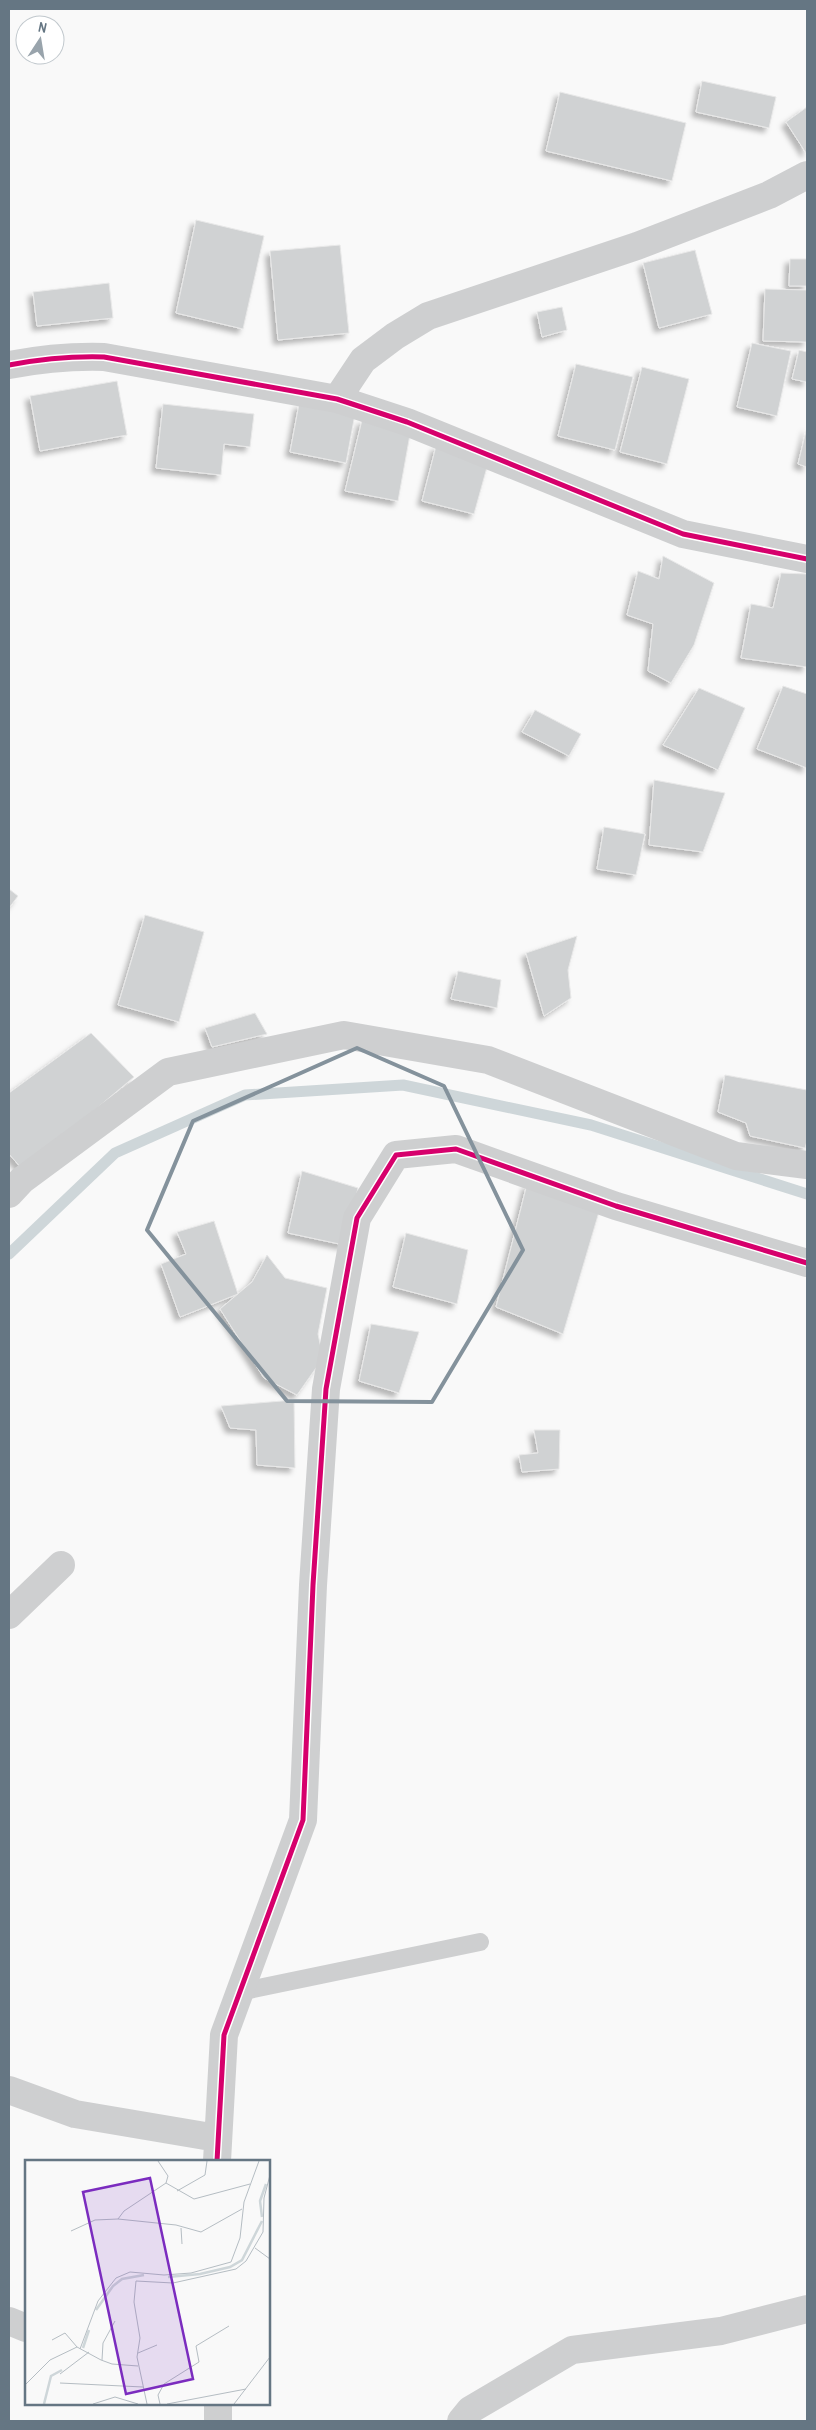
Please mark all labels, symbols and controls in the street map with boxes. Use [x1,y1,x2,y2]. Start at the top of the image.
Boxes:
north arrow [15,15,65,65]
text: N [37,18,49,37]
inset map [25,2160,270,2405]

